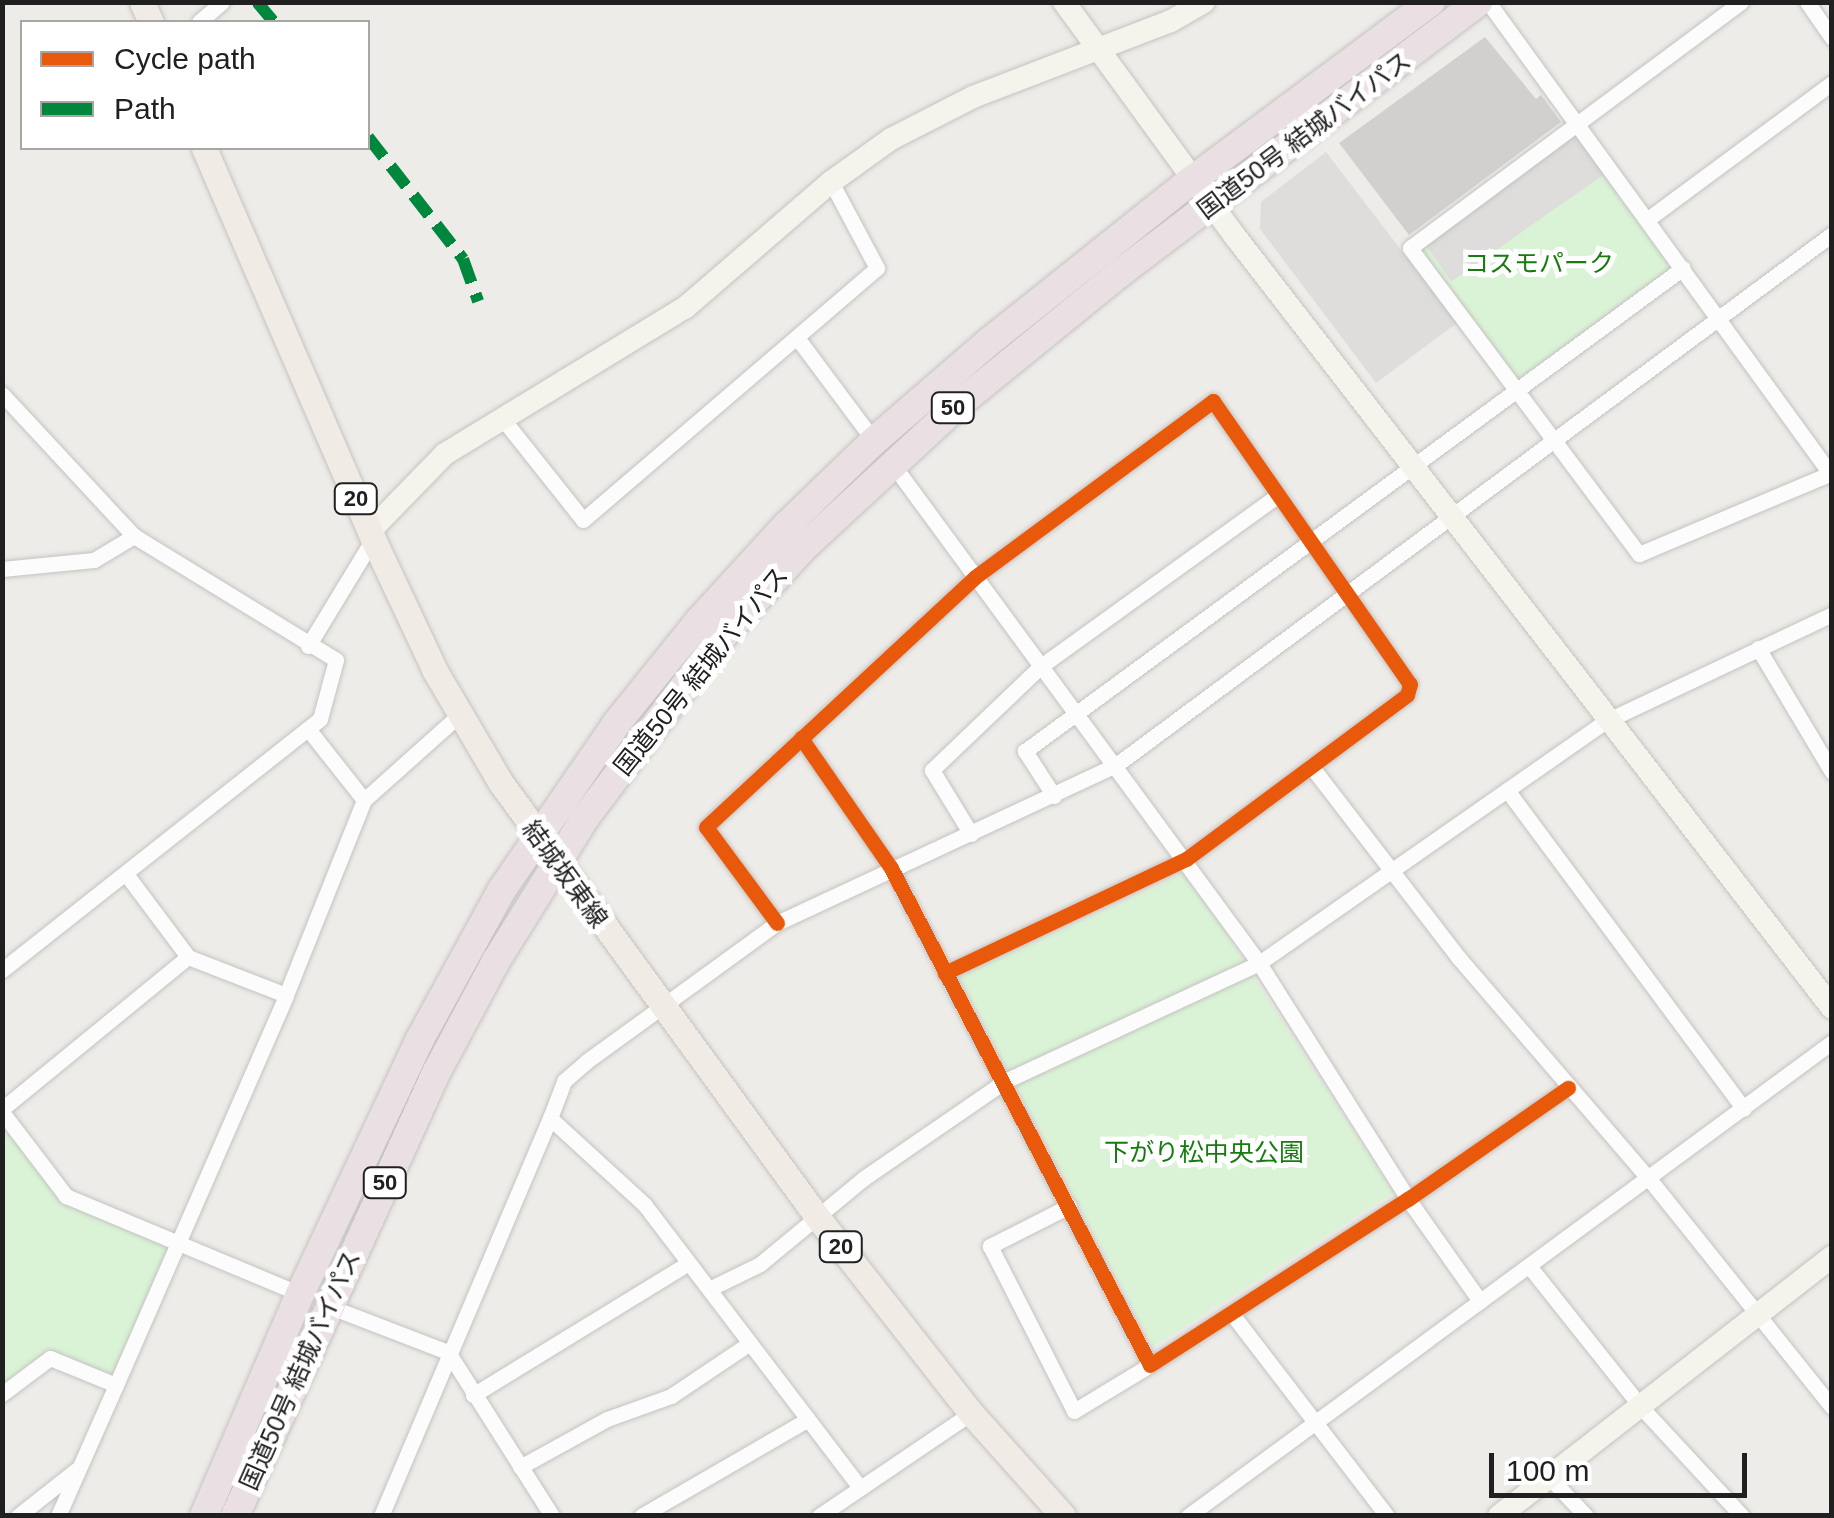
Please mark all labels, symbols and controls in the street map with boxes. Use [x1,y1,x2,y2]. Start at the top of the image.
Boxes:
legend [20,20,370,150]
text: Cycle path [114,42,256,75]
street label: 国道50号 結城バイパス [1191,45,1417,225]
text: Path [114,92,176,125]
park label: コスモパーク [1464,248,1614,278]
road number: 50 [930,391,976,425]
road number: 20 [334,482,378,516]
street label: 国道50号 結城バイパス [608,561,794,781]
street label: 結城坂東線 [516,815,614,933]
park label: 下がり松中央公園 [1104,1137,1304,1167]
road number: 50 [362,1166,408,1200]
road number: 20 [818,1230,864,1264]
street label: 国道50号 結城バイパス [233,1245,367,1495]
scale bar [1494,1433,1752,1495]
text: 100 m [1506,1454,1589,1487]

